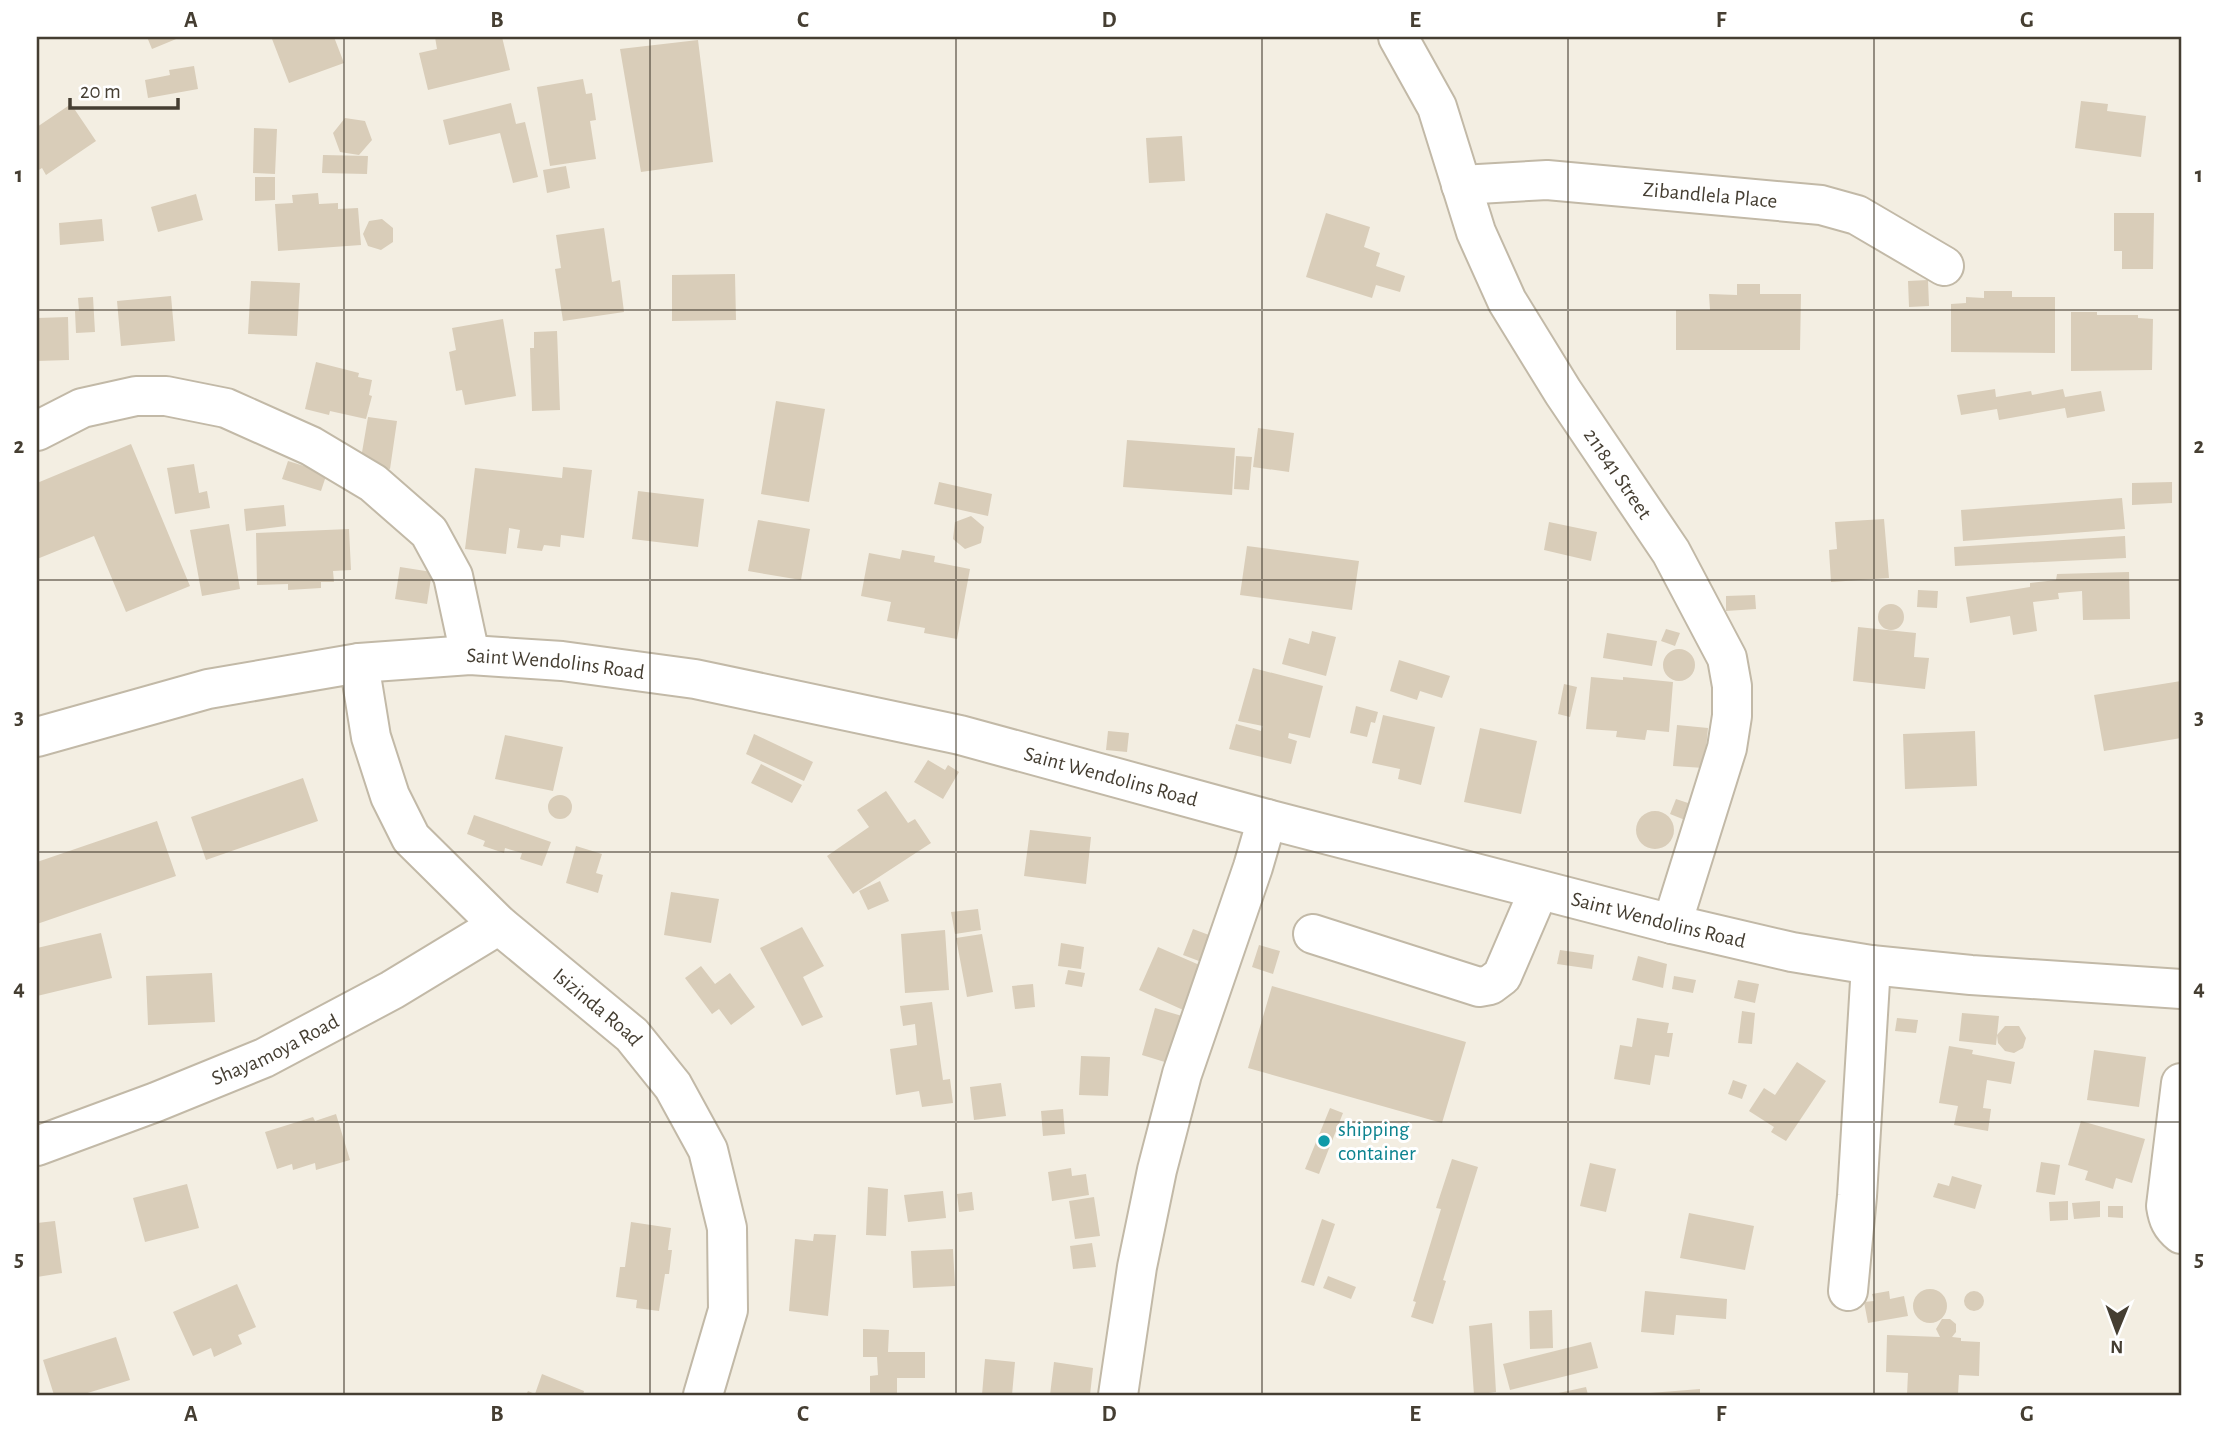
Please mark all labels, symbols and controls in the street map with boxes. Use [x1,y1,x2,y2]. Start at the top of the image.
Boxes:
text: A [184,9,198,32]
text: B [490,9,504,32]
text: C [797,9,809,32]
text: D [1101,9,1117,32]
text: E [1409,9,1421,32]
text: F [1716,9,1727,32]
text: G [2020,9,2034,32]
scale bar [70,66,178,110]
text: 20 m [80,81,121,102]
text: 1 [15,164,23,187]
text: 1 [2195,164,2203,187]
street label: Zibandlela Place [1642,179,1778,212]
street label: 211841 Street [1580,425,1656,523]
text: 2 [14,435,25,458]
text: 2 [2194,435,2205,458]
street label: Saint Wendolins Road [466,645,646,683]
text: 3 [14,706,24,729]
text: 3 [2194,706,2204,729]
street label: Saint Wendolins Road [1022,743,1200,811]
street label: Saint Wendolins Road [1569,888,1748,952]
street label: Isizinda Road [549,965,646,1050]
text: 4 [13,977,25,1000]
text: 4 [2193,977,2205,1000]
street label: Shayamoya Road [209,1010,342,1089]
place label: shipping container [1338,1119,1416,1164]
marker: shipping container [1316,1133,1332,1149]
text: 5 [14,1248,24,1271]
text: 5 [2194,1248,2204,1271]
north arrow [2082,1296,2152,1366]
text: N [2110,1337,2124,1356]
text: A [184,1403,198,1426]
text: B [490,1403,504,1426]
text: C [797,1403,809,1426]
text: D [1101,1403,1117,1426]
text: E [1409,1403,1421,1426]
text: F [1716,1403,1727,1426]
text: G [2020,1403,2034,1426]

